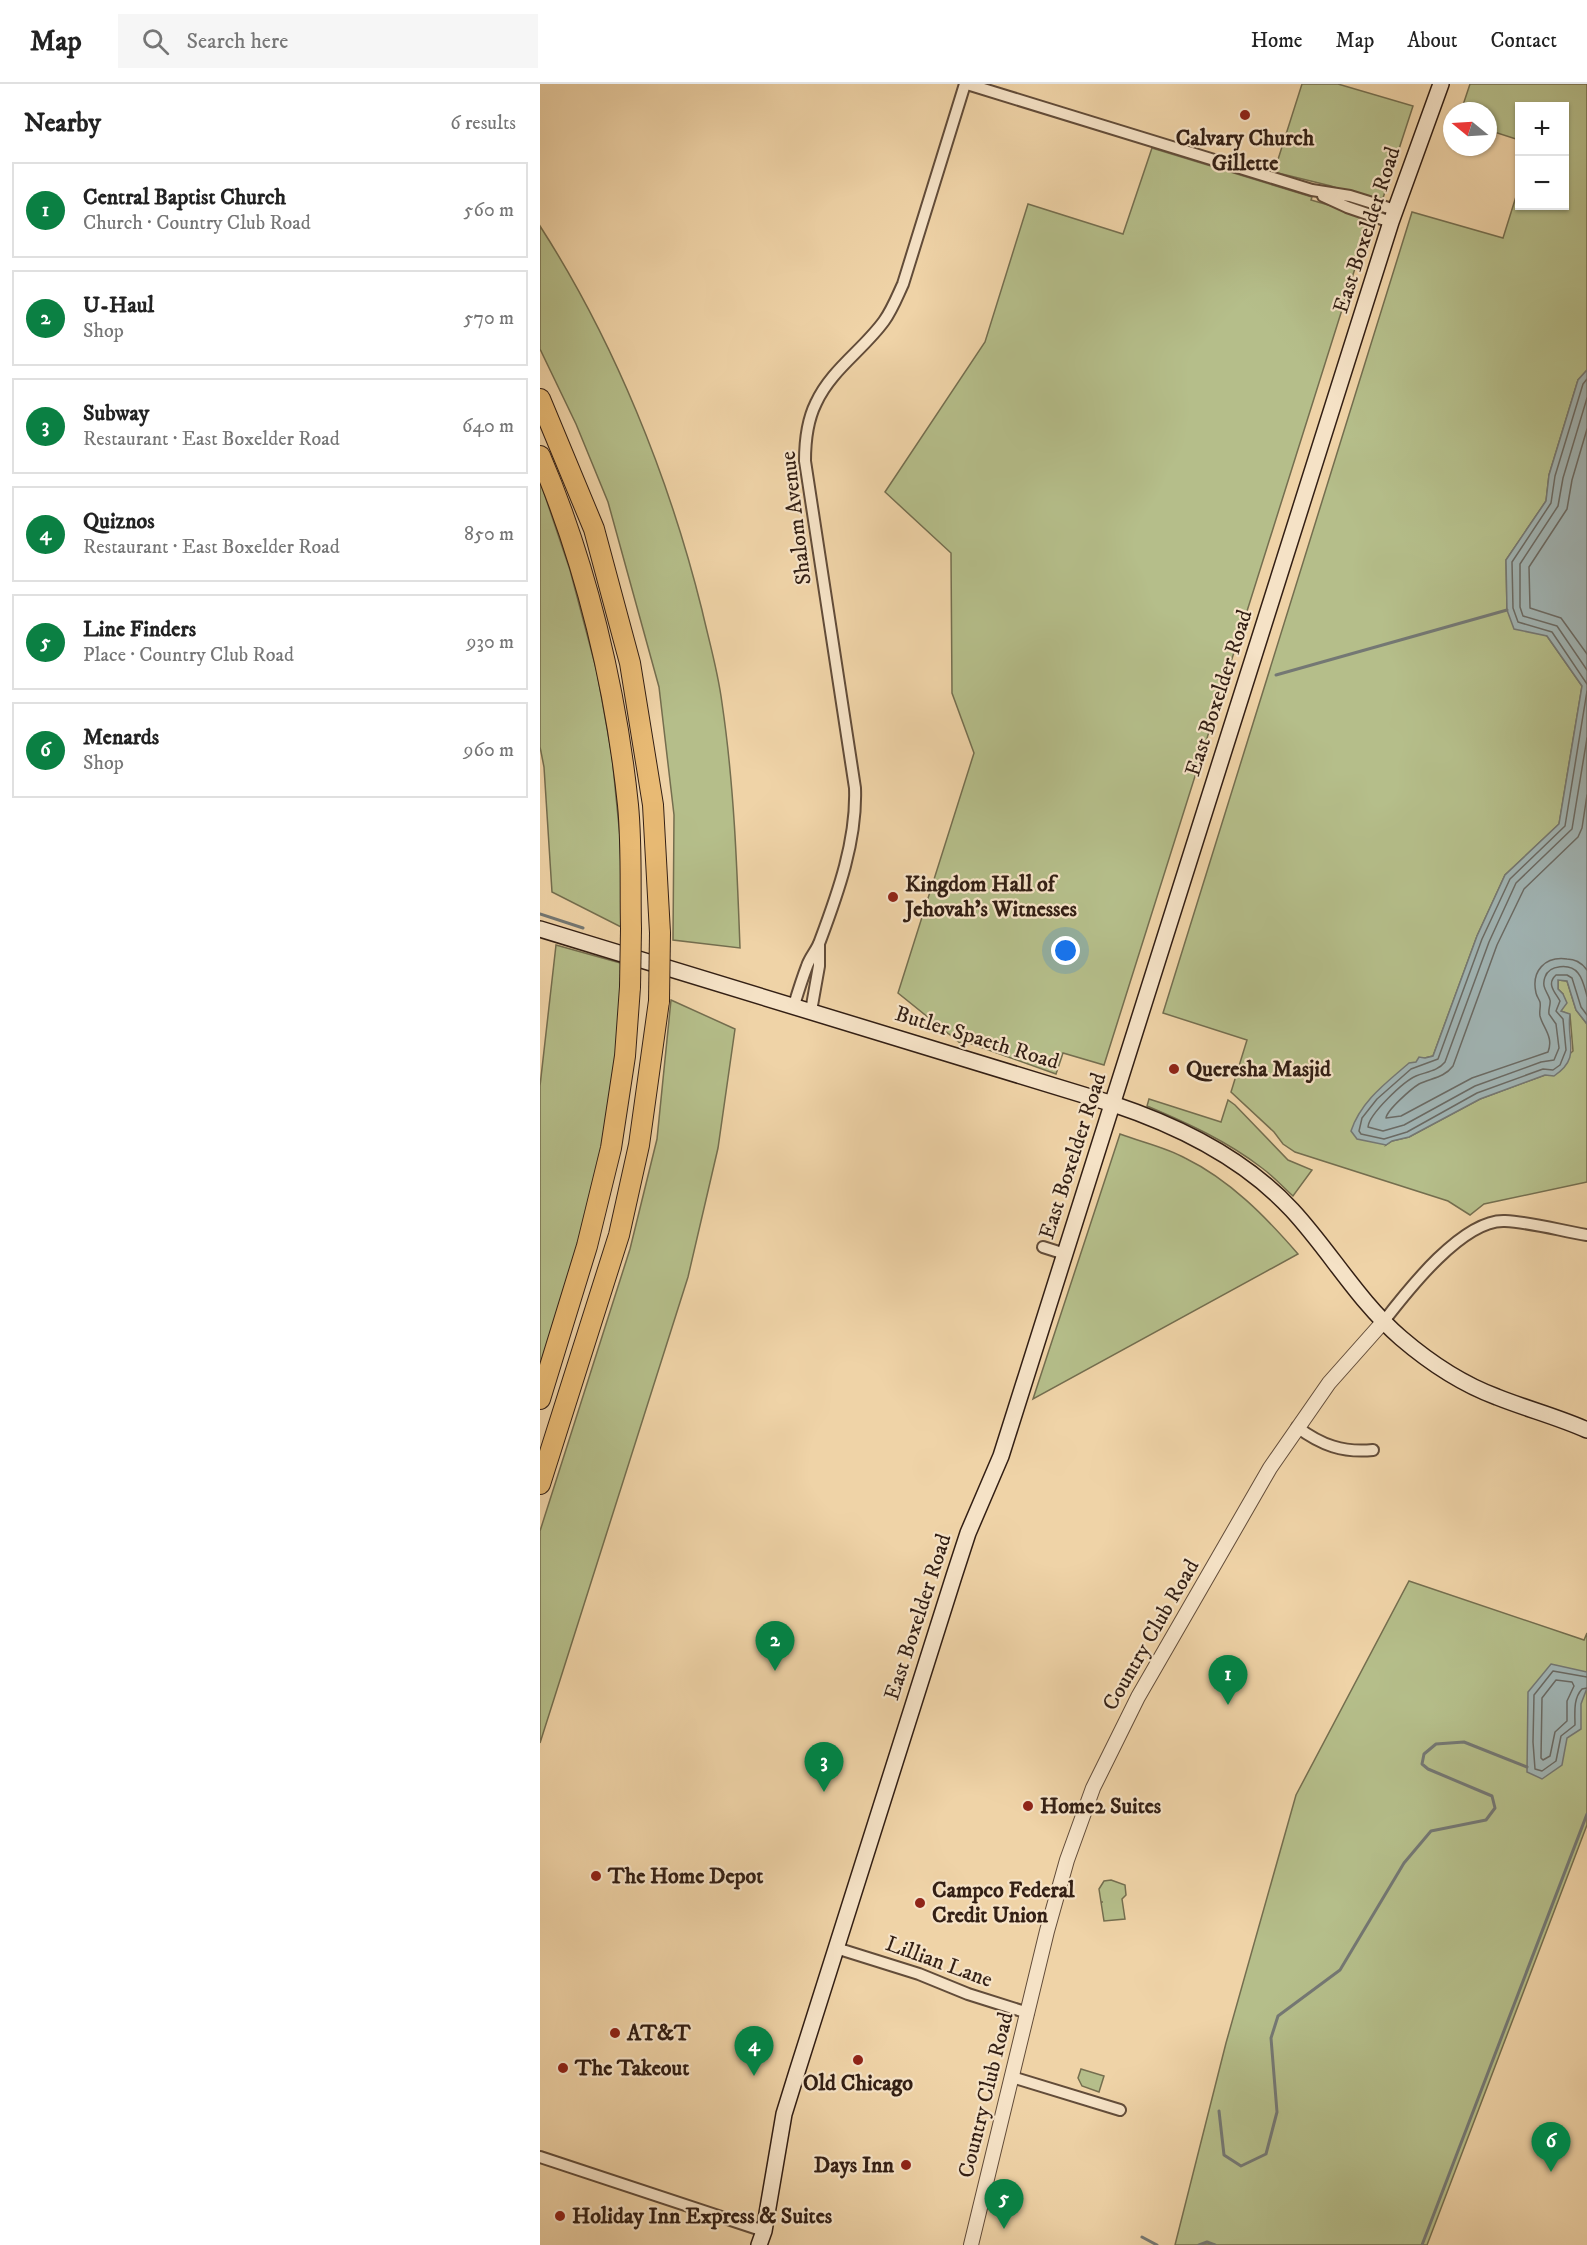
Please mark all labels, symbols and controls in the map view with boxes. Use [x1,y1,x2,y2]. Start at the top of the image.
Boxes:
search box [118,14,538,68]
text: Map [30,24,82,59]
icon: search [139,25,172,58]
text: Search here [187,28,288,55]
text: Home [1251,28,1303,54]
text: Map [1336,28,1374,54]
text: About [1407,28,1458,54]
text: Contact [1491,28,1557,54]
north arrow [1443,102,1497,156]
map controls [1515,102,1569,210]
button: + [1515,102,1569,156]
text: Nearby [24,107,101,140]
marker: Calvary Church Gillette [1238,108,1252,122]
text: 6 results [450,111,516,136]
place label: Calvary Church Gillette [1176,125,1315,177]
street label: East Boxelder Road [1327,143,1407,317]
button: − [1515,156,1569,210]
text: Central Baptist Church [83,184,286,211]
text: 1 [42,198,49,223]
text: 560 m [464,198,514,223]
text: Church · Country Club Road [83,211,311,236]
text: U-Haul [83,292,154,319]
text: 2 [41,306,50,331]
text: 570 m [463,306,514,331]
text: Shop [83,319,124,344]
text: Subway [83,400,149,427]
text: 3 [42,414,49,439]
text: 640 m [462,414,514,439]
text: Restaurant · East Boxelder Road [83,427,340,452]
street label: Shalom Avenue [774,450,818,586]
text: Quiznos [83,508,155,535]
text: 4 [40,522,51,547]
text: 850 m [464,522,514,547]
text: Restaurant · East Boxelder Road [83,535,340,560]
street label: East Boxelder Road [1179,606,1259,780]
text: Line Finders [83,616,196,643]
text: 5 [41,630,50,655]
text: 930 m [466,630,514,655]
text: Place · Country Club Road [83,643,294,668]
text: Menards [83,724,159,751]
text: 6 [40,738,51,763]
text: 960 m [464,738,514,763]
text: Shop [83,751,124,776]
place label: Kingdom Hall of Jehovah’s Witnesses [902,871,1078,923]
marker: Kingdom Hall of Jehovah’s Witnesses [886,890,900,904]
your location [1051,936,1080,965]
street label: Butler Spaeth Road [892,1000,1062,1076]
place label: Queresha Masjid [1186,1056,1332,1084]
marker: Queresha Masjid [1167,1062,1181,1076]
street label: East Boxelder Road [1033,1069,1113,1243]
street label: East Boxelder Road [878,1530,958,1704]
street label: Country Club Road [1097,1555,1205,1715]
pin: 2 [756,1622,794,1671]
pin: 1 [1208,1656,1248,1705]
pin: 3 [804,1742,844,1792]
place label: Home2 Suites [1040,1793,1162,1820]
marker: Home2 Suites [1021,1799,1035,1813]
place label: The Home Depot [607,1863,763,1890]
marker: The Home Depot [589,1869,603,1883]
place label: Campco Federal Credit Union [932,1877,1075,1929]
marker: Campco Federal Credit Union [913,1896,927,1910]
street label: Lillian Lane [882,1930,996,1994]
street label: Country Club Road [952,2009,1020,2181]
place label: AT&T [626,2020,691,2047]
marker: AT&T [608,2026,622,2040]
pin: 4 [734,2026,774,2076]
marker: Old Chicago [851,2053,865,2067]
place label: The Takeout [574,2055,689,2082]
marker: The Takeout [556,2061,570,2075]
place label: Old Chicago [803,2070,913,2097]
pin: 6 [1532,2122,1570,2172]
place label: Days Inn [814,2152,894,2179]
marker: Days Inn [899,2158,913,2172]
pin: 5 [984,2180,1024,2229]
place label: Holiday Inn Express & Suites [572,2203,833,2230]
marker: Holiday Inn Express & Suites [553,2209,567,2223]

